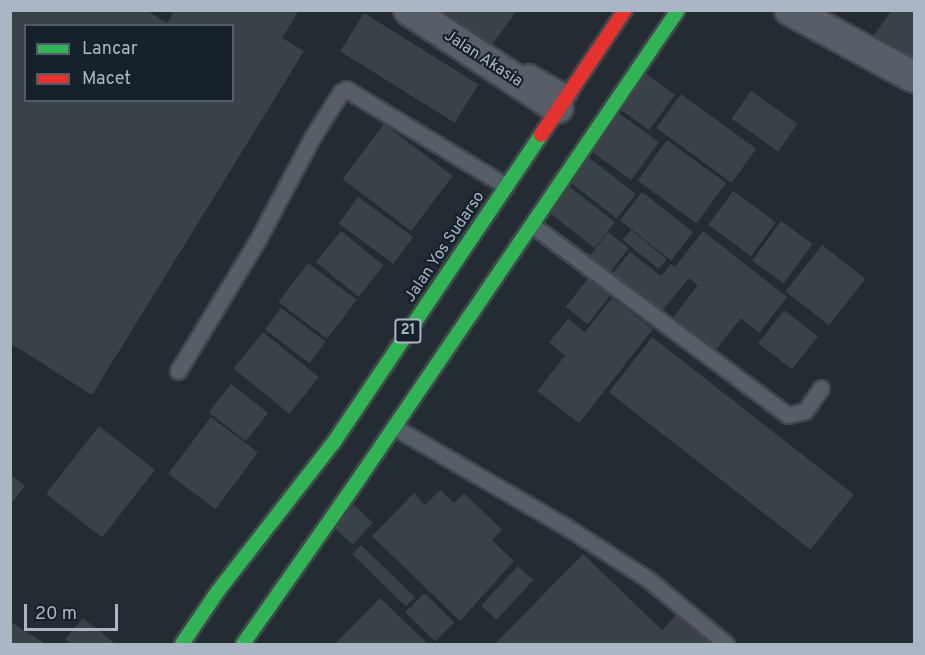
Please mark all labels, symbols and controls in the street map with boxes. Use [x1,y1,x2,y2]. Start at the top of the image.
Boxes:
legend [24,24,234,102]
street label: Jalan Akasia [440,26,526,92]
text: Lancar [82,38,138,61]
text: Macet [82,68,131,91]
street label: Jalan Yos Sudarso [401,188,489,306]
road number: 21 [393,319,423,343]
scale bar [27,592,122,630]
text: 20 m [35,603,77,626]

